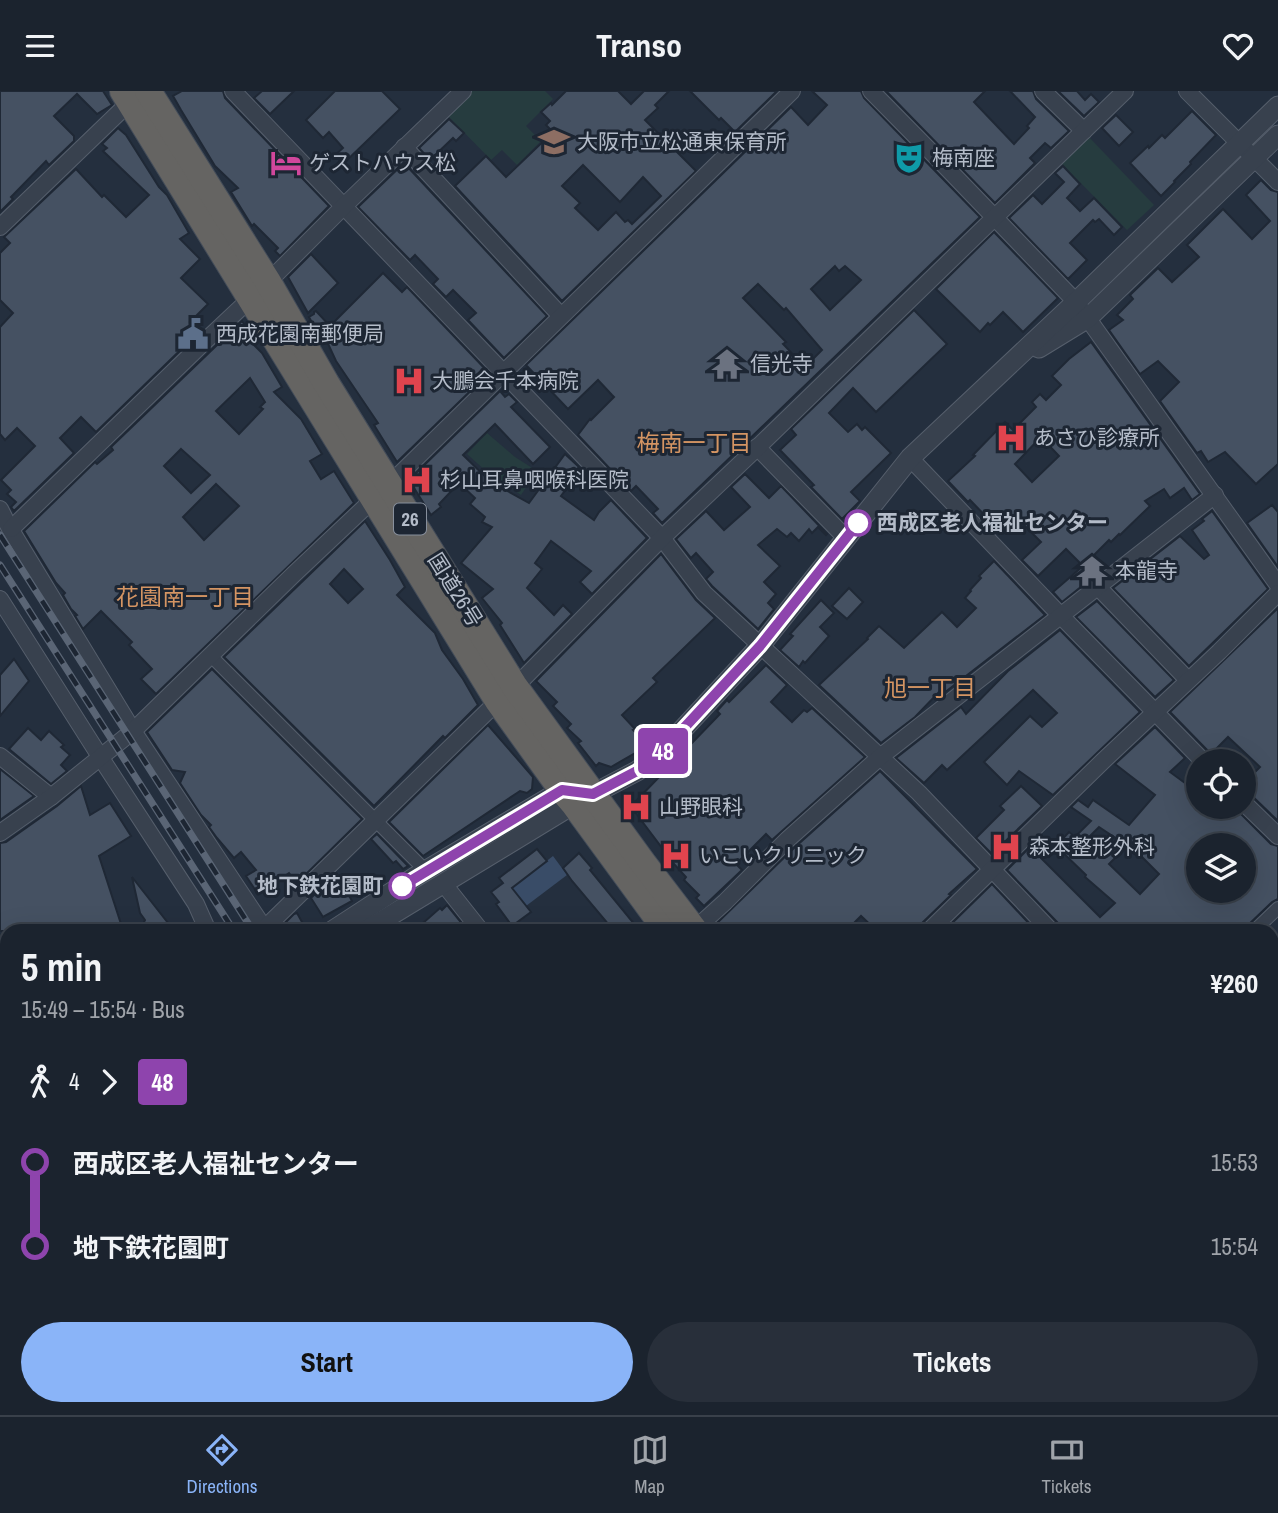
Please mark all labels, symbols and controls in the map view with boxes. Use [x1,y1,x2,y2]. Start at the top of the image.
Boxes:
text: Transo [596,24,682,67]
icon: menu [21,27,59,65]
icon: heart [1219,27,1257,65]
school or university icon: 大阪市立松通東保育所 [537,125,571,159]
place label: 大阪市立松通東保育所 [577,127,787,156]
theatre icon: 梅南座 [892,141,926,175]
place label: 梅南座 [932,143,995,172]
hotel icon: ゲストハウス松 [269,146,303,180]
place label: ゲストハウス松 [309,148,456,177]
public building icon: 西成花園南郵便局 [176,317,210,351]
place label: 西成花園南郵便局 [216,319,384,348]
temple icon: 信光寺 [710,347,744,381]
place label: 信光寺 [750,349,813,378]
hospital icon: 大鵬会千本病院 [392,364,426,398]
place label: 大鵬会千本病院 [432,366,579,395]
hospital icon: あさひ診療所 [994,421,1028,455]
place label: あさひ診療所 [1034,423,1160,452]
district label: 梅南一丁目 [637,427,752,458]
hospital icon: 杉山耳鼻咽喉科医院 [400,463,434,497]
place label: 杉山耳鼻咽喉科医院 [440,465,629,494]
road number: 26 [394,503,426,535]
place label: 西成区老人福祉センター [877,508,1108,537]
marker: 西成区老人福祉センター [845,510,871,536]
street label: 国道26号 [421,547,489,632]
temple icon: 本龍寺 [1075,554,1109,588]
place label: 本龍寺 [1115,556,1178,585]
district label: 花園南一丁目 [116,581,254,612]
district label: 旭一丁目 [884,672,976,703]
line badge: 48 [632,728,694,774]
text: 48 [652,735,674,767]
map controls [1186,749,1256,903]
button: locate [1186,749,1256,819]
hospital icon: 山野眼科 [619,790,653,824]
place label: 山野眼科 [659,792,743,821]
hospital icon: 森本整形外科 [989,830,1023,864]
place label: 森本整形外科 [1029,832,1155,861]
button: layers [1186,833,1256,903]
hospital icon: いこいクリニック [659,839,693,873]
place label: いこいクリニック [699,841,867,870]
place label: 地下鉄花園町 [257,871,383,900]
marker: 地下鉄花園町 [389,873,415,899]
text: 5 min [21,942,102,993]
text: ¥260 [1211,966,1258,1001]
text: 15:49 – 15:54 · Bus [21,994,185,1025]
icon: walk [21,1063,59,1101]
icon: forward [90,1063,128,1101]
text: 4 [69,1066,80,1097]
text: 48 [152,1066,173,1098]
text: 西成区老人福祉センター [73,1146,359,1181]
text: 15:53 [1211,1147,1258,1178]
text: 地下鉄花園町 [73,1230,229,1265]
text: 15:54 [1211,1231,1258,1262]
button: Start [21,1322,633,1402]
button: Tickets [647,1322,1258,1402]
tab: Directions [187,1431,258,1499]
tab: Map [631,1431,669,1499]
tab: Tickets [1042,1431,1091,1499]

